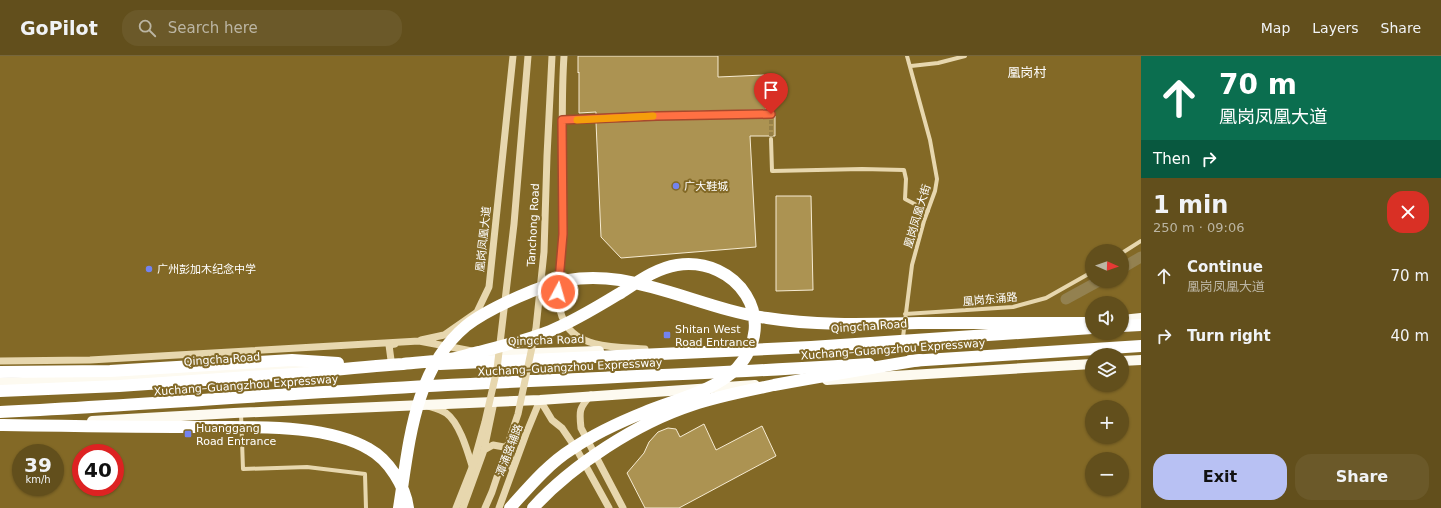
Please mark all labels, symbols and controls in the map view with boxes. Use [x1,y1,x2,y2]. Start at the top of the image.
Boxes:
search box [122,10,402,46]
text: GoPilot [20,17,98,39]
icon: search [136,17,158,39]
text: Search here [168,19,258,37]
text: Map [1261,20,1290,36]
text: Layers [1312,20,1359,36]
text: Share [1381,20,1421,36]
district label: 凰岗村 [1007,65,1047,80]
text: 70 m [1219,68,1297,101]
icon: ahead [1153,72,1205,124]
pin [754,73,788,114]
icon: arrive [760,79,782,101]
text: 凰岗凤凰大道 [1219,106,1327,127]
icon: right [1198,148,1220,170]
text: Then [1153,150,1190,168]
place label: 广大鞋城 [684,180,728,193]
marker: 广大鞋城 [671,181,681,191]
street label: Tanchong Road [525,183,542,268]
street label: 凰岗凤凰大街 [902,183,933,250]
text: 1 min [1153,191,1228,219]
button: close [1387,191,1429,233]
street label: 凰岗凤凰大道 [474,206,493,273]
text: 250 m · 09:06 [1153,220,1244,235]
north arrow [1085,244,1129,288]
map controls [1085,244,1129,496]
text: Continue [1187,258,1263,276]
place label: 广州彭加木纪念中学 [157,263,256,276]
marker: 广州彭加木纪念中学 [144,264,154,274]
icon: ahead [1153,265,1175,287]
text: 70 m [1391,267,1429,285]
position arrow [537,271,579,313]
text: 凰岗凤凰大道 [1187,279,1265,294]
street label: 凰岗东涌路 [962,291,1018,308]
button: sound [1085,296,1129,340]
street label: Qingcha Road [830,317,908,336]
place label: Shitan West Road Entrance [675,323,756,349]
icon: right [1153,325,1175,347]
text: Turn right [1187,327,1271,345]
text: 40 m [1391,327,1429,345]
marker: Shitan West Road Entrance [662,330,672,340]
street label: Qingcha Road [508,333,584,348]
street label: Xuchang–Guangzhou Expressway [800,337,986,362]
button: layers [1085,348,1129,392]
street label: Qingcha Road [183,350,261,369]
street label: Xuchang–Guangzhou Expressway [477,356,663,379]
street label: Xuchang–Guangzhou Expressway [153,373,339,398]
button: + [1085,400,1129,444]
place label: Huanggang Road Entrance [196,422,277,448]
street label: 潭涌路辅路 [494,422,525,478]
marker: Huanggang Road Entrance [183,429,193,439]
speed limit sign: 40 [72,444,124,496]
button: − [1085,452,1129,496]
text: 39 [24,453,52,477]
button: Exit [1153,454,1287,500]
button: Share [1295,454,1429,500]
text: km/h [25,474,51,485]

